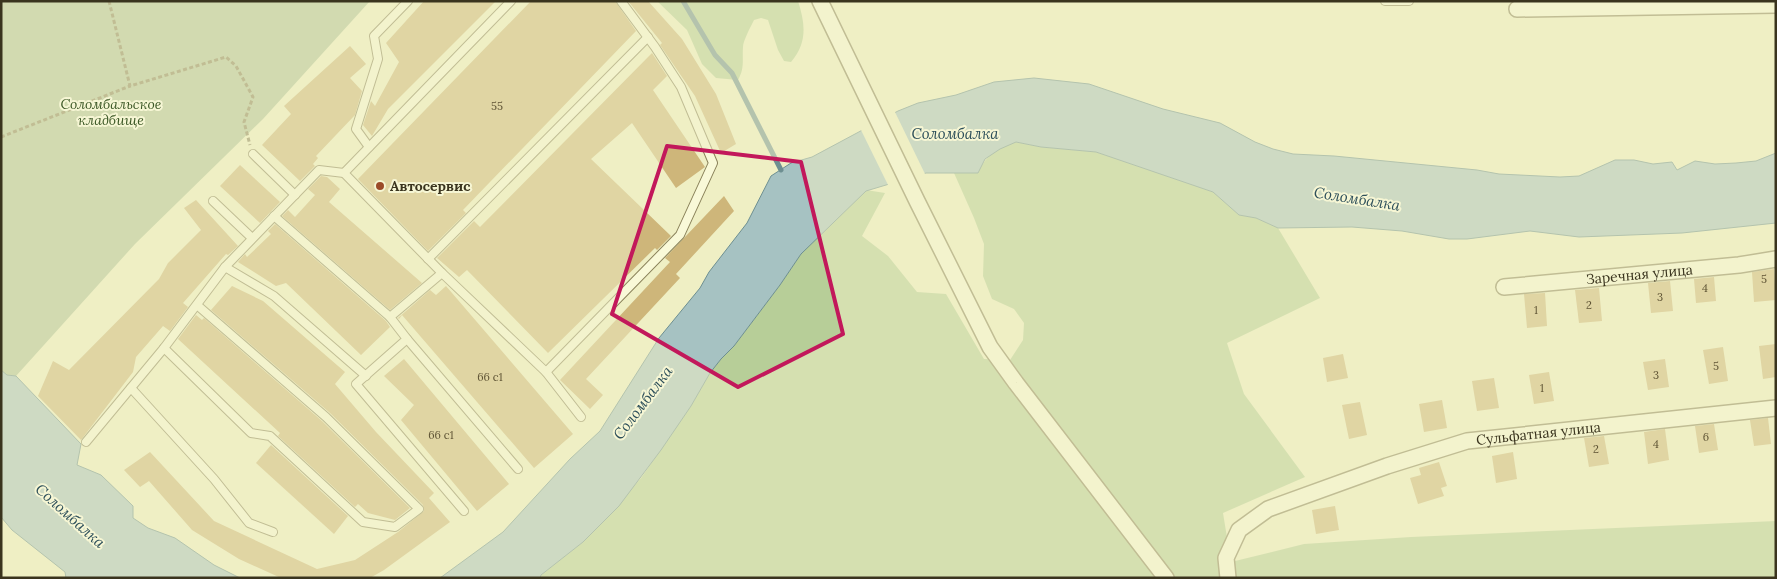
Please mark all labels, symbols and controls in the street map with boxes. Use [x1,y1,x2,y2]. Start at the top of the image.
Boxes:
park label: Соломбальское кладбище [60,95,162,129]
house number: 55 [491,99,503,113]
water label: Соломбалка [911,124,999,143]
place label: Автосервис [390,177,471,195]
marker: Автосервис [374,180,386,192]
water label: Соломбалка [1313,182,1402,215]
street label: Заречная улица [1585,260,1694,288]
house number: 5 [1761,272,1767,286]
house number: 4 [1702,281,1708,295]
house number: 3 [1657,290,1663,304]
house number: 2 [1586,298,1592,312]
house number: 1 [1534,303,1538,317]
house number: 5 [1713,359,1719,373]
water label: Соломбалка [609,362,677,443]
house number: 3 [1653,368,1659,382]
house number: 66 с1 [477,370,503,384]
house number: 1 [1540,381,1544,395]
street label: Сульфатная улица [1475,418,1602,449]
house number: 66 с1 [428,428,454,442]
house number: 6 [1703,430,1709,444]
house number: 4 [1653,437,1659,451]
house number: 2 [1593,442,1599,456]
water label: Соломбалка [32,479,110,552]

